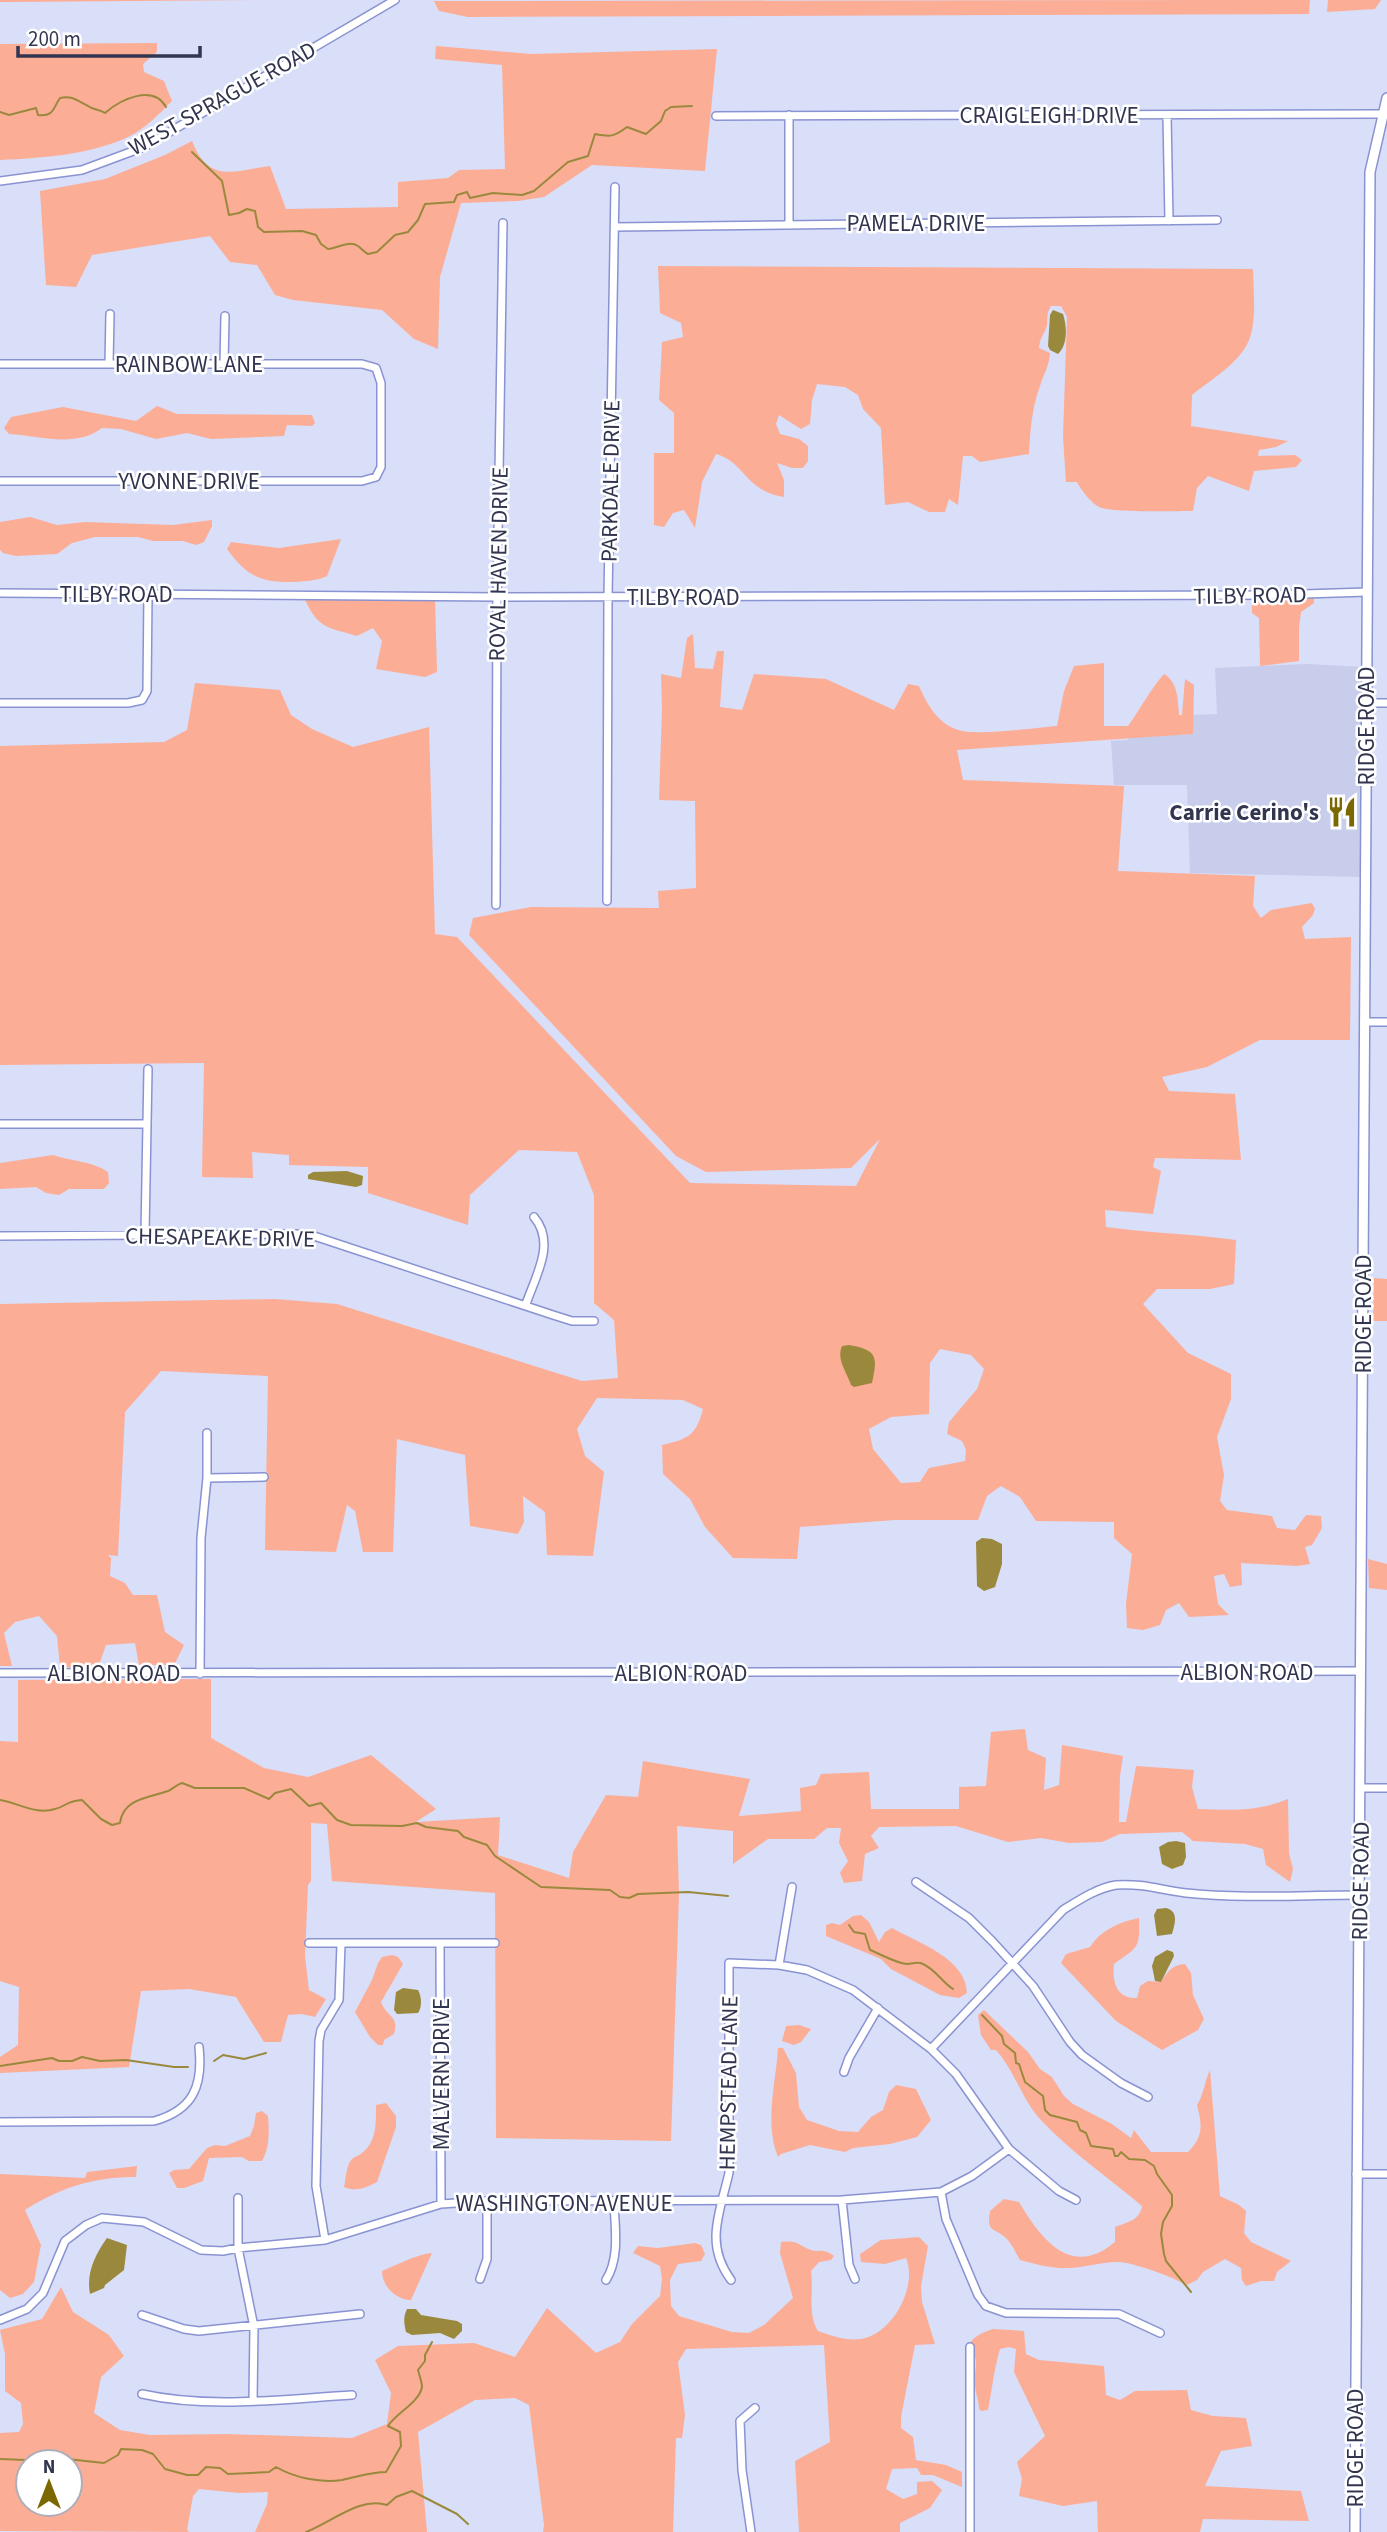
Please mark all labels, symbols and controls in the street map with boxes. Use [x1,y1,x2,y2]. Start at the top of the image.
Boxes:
scale bar [18,14,200,58]
text: 200 m [28,24,81,54]
street label: WEST SPRAGUE ROAD [122,33,322,164]
street label: CRAIGLEIGH DRIVE [959,99,1139,132]
street label: PAMELA DRIVE [847,207,985,240]
street label: RAINBOW LANE [115,348,263,381]
street label: PARKDALE DRIVE [593,400,628,562]
street label: YVONNE DRIVE [117,465,260,498]
street label: ROYAL HAVEN DRIVE [480,466,517,662]
street label: TILBY ROAD [59,578,173,611]
street label: TILBY ROAD [1193,578,1307,613]
street label: TILBY ROAD [626,581,740,614]
street label: RIDGE ROAD [1350,667,1383,785]
restaurant icon: Carrie Cerino's [1325,795,1359,829]
place label: Carrie Cerino's [1169,796,1319,829]
street label: CHESAPEAKE DRIVE [125,1219,315,1256]
street label: RIDGE ROAD [1347,1255,1380,1373]
street label: ALBION ROAD [1181,1656,1313,1689]
street label: ALBION ROAD [48,1657,180,1690]
street label: ALBION ROAD [615,1657,747,1690]
street label: RIDGE ROAD [1343,1821,1378,1941]
street label: HEMPSTEAD LANE [710,1995,747,2171]
street label: MALVERN DRIVE [425,1998,458,2150]
street label: WASHINGTON AVENUE [455,2187,673,2220]
street label: RIDGE ROAD [1339,2389,1372,2507]
north arrow [14,2448,84,2518]
text: N [43,2454,55,2481]

